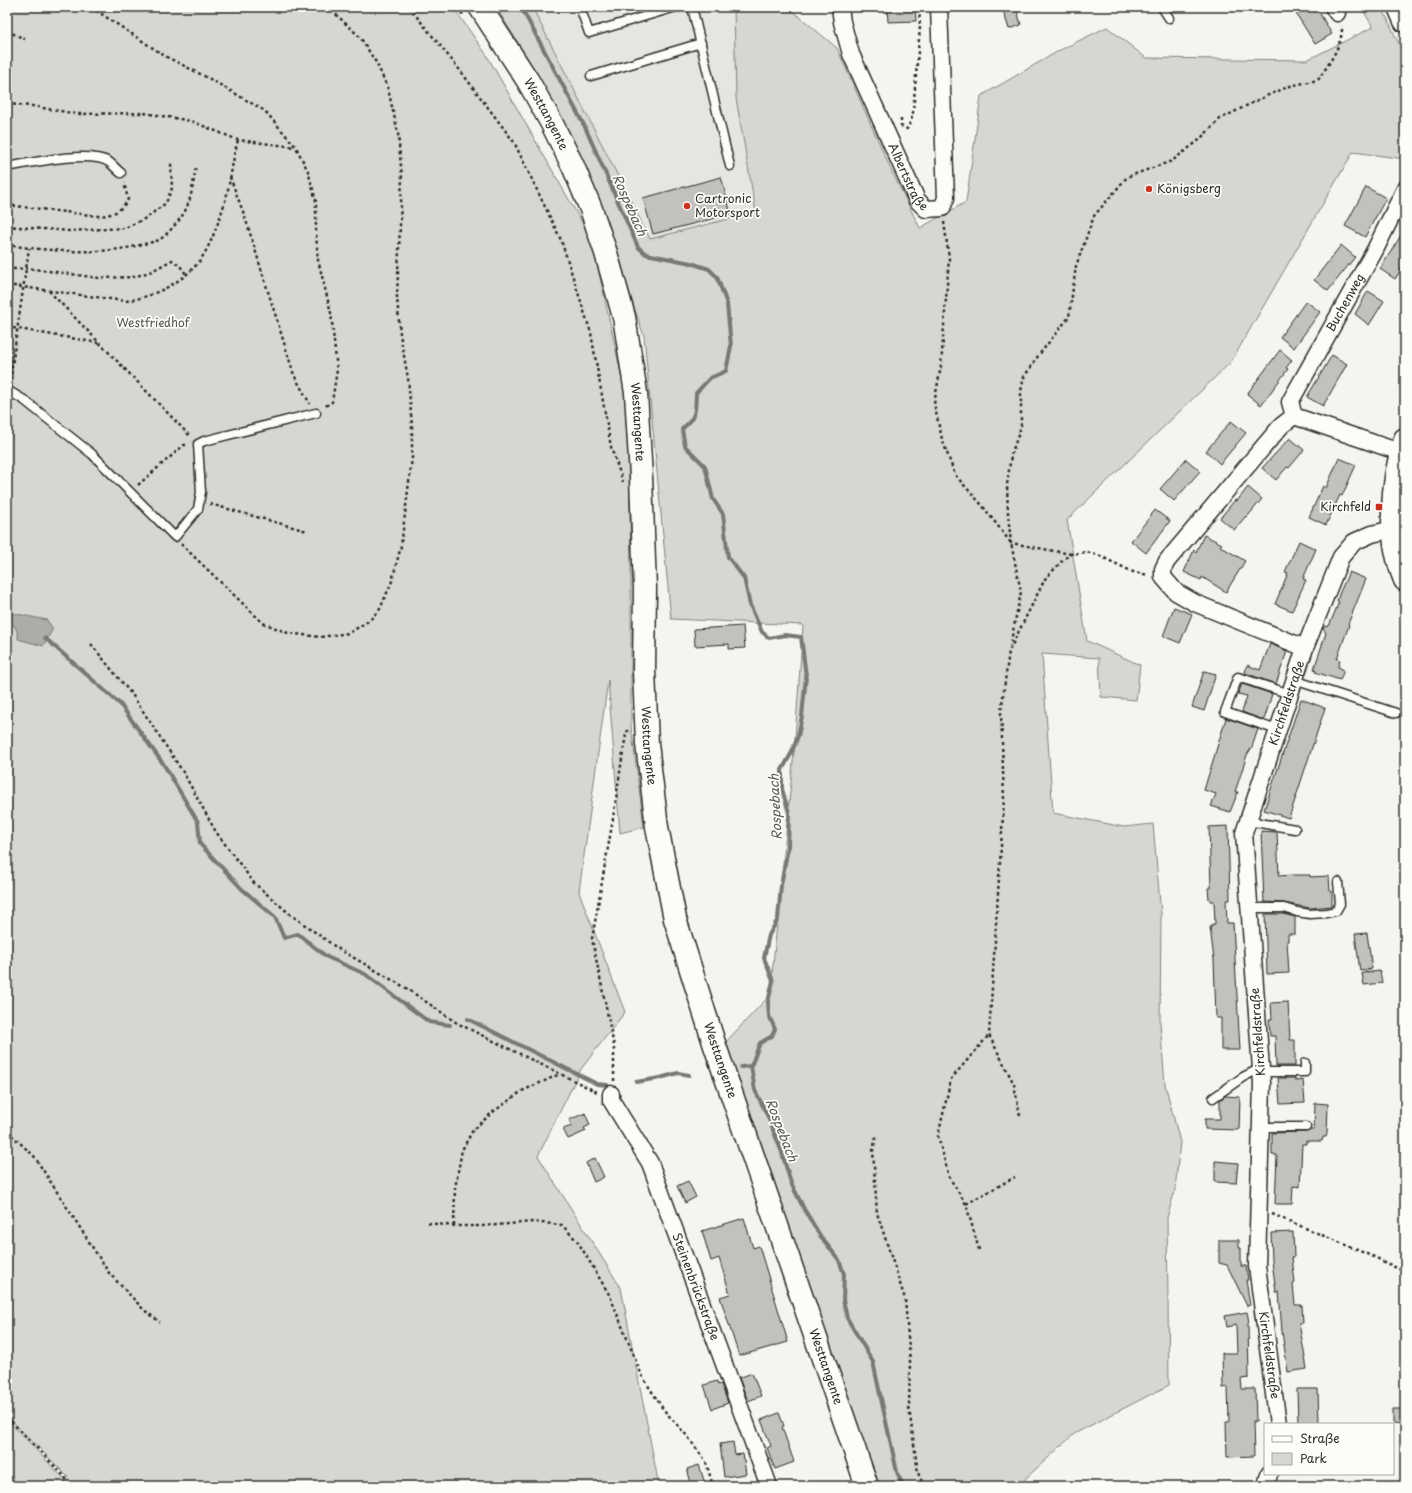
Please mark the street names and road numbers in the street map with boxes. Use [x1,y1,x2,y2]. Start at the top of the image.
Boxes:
street label: Westtangente [520,74,574,153]
street label: Albertstraße [884,140,933,214]
street label: Buchenweg [1321,270,1368,335]
street label: Westtangente [626,381,650,463]
street label: Kirchfeldstraße [1264,658,1308,747]
street label: Westtangente [637,706,662,787]
street label: Kirchfeldstraße [1245,987,1269,1077]
street label: Westtangente [700,1020,743,1101]
street label: Steinenbrückstraße [669,1230,725,1343]
street label: Kirchfeldstraße [1255,1310,1285,1400]
street label: Westtangente [805,1326,848,1407]

